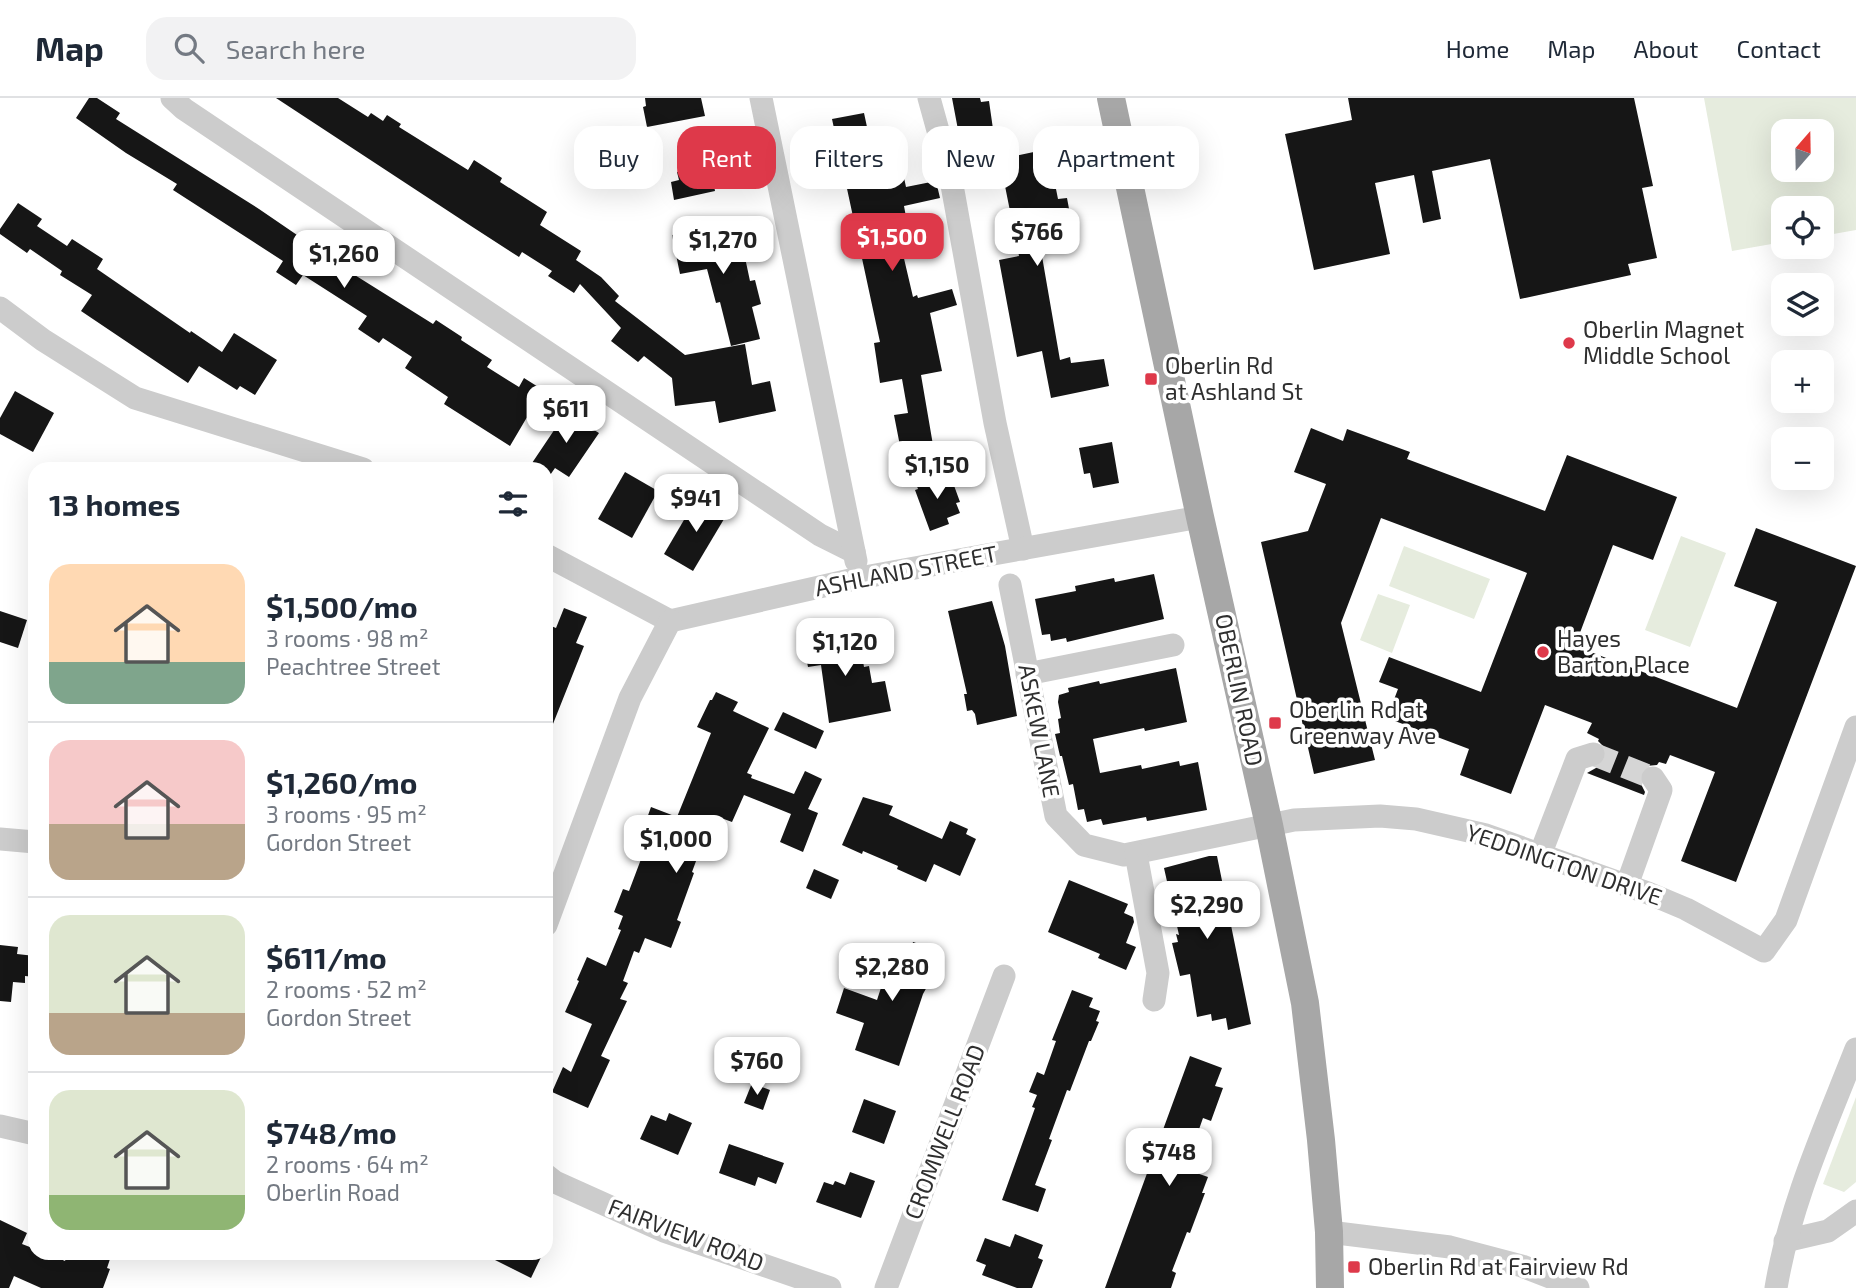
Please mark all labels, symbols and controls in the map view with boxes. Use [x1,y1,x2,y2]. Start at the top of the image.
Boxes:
search box [146,17,636,80]
text: Map [35,28,104,68]
icon: search [170,29,208,67]
text: Search here [226,33,365,64]
text: Home [1446,34,1509,63]
text: Map [1547,34,1595,63]
text: About [1633,34,1699,63]
text: Contact [1737,34,1821,63]
north arrow [1771,119,1834,182]
map controls [1771,119,1834,490]
chip: Buy [574,126,663,189]
chip: Rent [677,126,776,189]
chip: Filters [790,126,908,189]
chip: New [922,126,1019,189]
chip: Apartment [1033,126,1199,189]
button: locate [1771,196,1834,259]
pin: $766 [996,208,1078,268]
pin: $1,500 [835,214,949,273]
pin: $1,270 [666,216,780,276]
text: $766 [1011,217,1063,245]
text: $1,500 [857,222,927,250]
text: $1,270 [689,225,757,253]
pin: $1,260 [287,230,401,290]
text: $1,260 [309,239,379,267]
button: layers [1771,273,1834,336]
place label: Oberlin Magnet Middle School [1583,315,1744,369]
marker: Oberlin Magnet Middle School [1561,335,1577,351]
button: + [1771,350,1834,413]
place label: Oberlin Rd at Ashland St [1165,351,1303,405]
marker: Oberlin Rd at Ashland St [1143,371,1159,387]
pin: $611 [525,386,607,445]
text: $611 [543,394,589,422]
button: − [1771,427,1834,490]
pin: $1,150 [880,442,994,501]
text: $1,150 [905,450,970,478]
pin: $941 [655,474,737,534]
text: $941 [670,483,722,511]
icon: filters [494,485,532,523]
text: 13 homes [49,486,180,522]
street label: ASHLAND STREET [812,539,999,601]
text: $1,500/mo [266,588,418,624]
icon: home [105,592,189,676]
street label: OBERLIN ROAD [1210,611,1270,769]
pin: $1,120 [788,618,902,678]
text: 3 rooms · 98 m² [266,624,428,652]
place label: Hayes Barton Place [1557,624,1690,678]
text: $1,120 [812,627,878,655]
marker: Hayes Barton Place [1535,644,1551,660]
text: Peachtree Street [266,652,440,680]
street label: ASKEW LANE [1013,662,1067,800]
place label: Oberlin Rd at Greenway Ave [1289,695,1436,749]
marker: Oberlin Rd at Greenway Ave [1267,715,1283,731]
text: $1,260/mo [266,764,417,800]
icon: home [105,768,189,852]
text: 3 rooms · 95 m² [266,800,427,828]
pin: $1,000 [619,816,733,875]
street label: YEDDINGTON DRIVE [1463,817,1666,911]
text: $1,000 [640,824,712,852]
text: Gordon Street [266,828,411,856]
pin: $2,290 [1150,882,1264,941]
text: $2,290 [1170,890,1244,918]
text: $611/mo [266,939,387,975]
icon: home [105,943,189,1027]
pin: $2,280 [835,944,949,1003]
text: $2,280 [855,952,929,980]
text: 2 rooms · 52 m² [266,975,427,1003]
text: Gordon Street [266,1003,411,1031]
pin: $760 [716,1038,798,1097]
street label: CROMWELL ROAD [898,1040,990,1223]
text: $760 [730,1046,784,1074]
text: $748/mo [266,1114,397,1150]
icon: home [105,1118,189,1202]
pin: $748 [1128,1128,1210,1188]
text: $748 [1142,1137,1196,1165]
text: 2 rooms · 64 m² [266,1150,429,1178]
text: Oberlin Road [266,1178,400,1206]
street label: FAIRVIEW ROAD [605,1192,768,1277]
place label: Oberlin Rd at Fairview Rd [1368,1252,1629,1280]
marker: Oberlin Rd at Fairview Rd [1346,1259,1362,1275]

